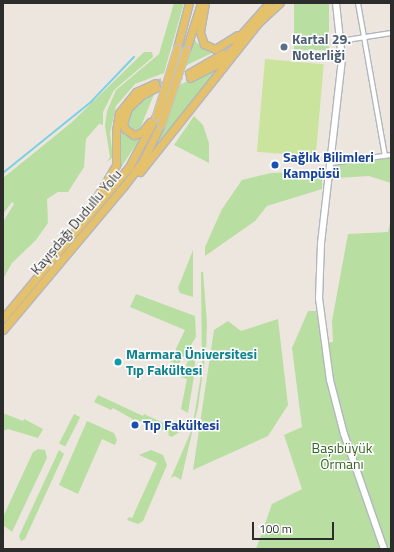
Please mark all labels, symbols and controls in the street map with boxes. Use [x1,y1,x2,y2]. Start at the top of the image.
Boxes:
place label: Kartal 29. Noterliği [292,31,351,64]
marker: Kartal 29. Noterliği [279,42,289,52]
place label: Sağlık Bilimleri Kampüsü [283,149,374,182]
marker: Sağlık Bilimleri Kampüsü [270,160,280,170]
street label: Kayışdağı Dudullu Yolu [27,166,125,278]
place label: Marmara Üniversitesi Tıp Fakültesi [126,346,257,378]
marker: Marmara Üniversitesi Tıp Fakültesi [113,357,123,367]
place label: Tıp Fakültesi [143,417,219,433]
marker: Tıp Fakültesi [130,420,140,430]
park label: Başıbüyük Ormanı [312,440,372,472]
scale bar [254,514,336,540]
text: 100 m [259,519,292,538]

